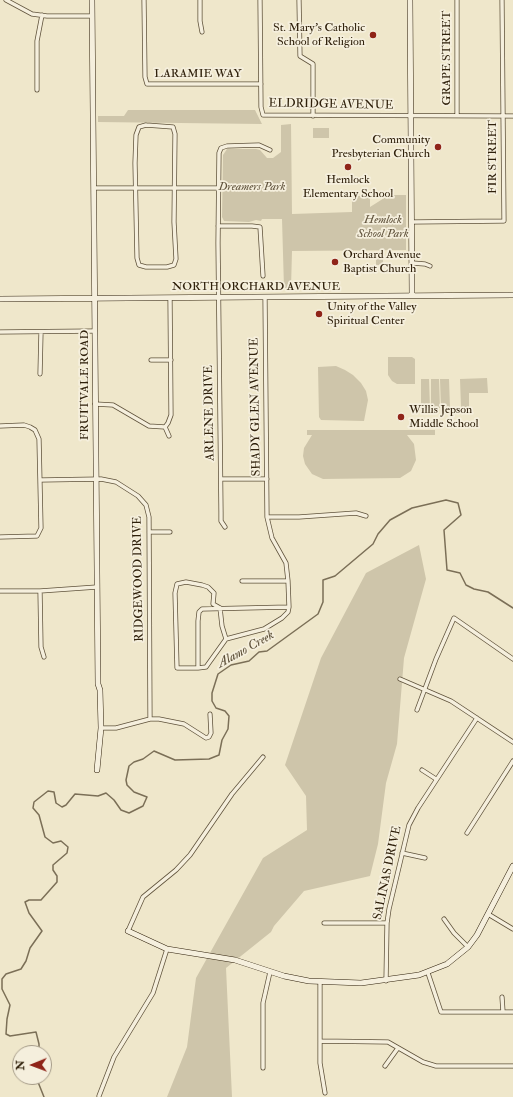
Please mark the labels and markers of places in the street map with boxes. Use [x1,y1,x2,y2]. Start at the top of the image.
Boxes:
place label: St. Mary's Catholic School of Religion [273,21,365,49]
marker: St. Mary's Catholic School of Religion [368,30,378,40]
place label: Community Presbyterian Church [331,133,430,161]
marker: Community Presbyterian Church [433,142,443,152]
marker: Hemlock Elementary School [343,162,353,172]
place label: Hemlock Elementary School [303,173,393,201]
place label: Orchard Avenue Baptist Church [343,248,421,276]
marker: Orchard Avenue Baptist Church [330,257,340,267]
place label: Unity of the Valley Spiritual Center [327,300,416,328]
marker: Unity of the Valley Spiritual Center [314,309,324,319]
place label: Willis Jepson Middle School [409,403,479,431]
marker: Willis Jepson Middle School [396,412,406,422]

